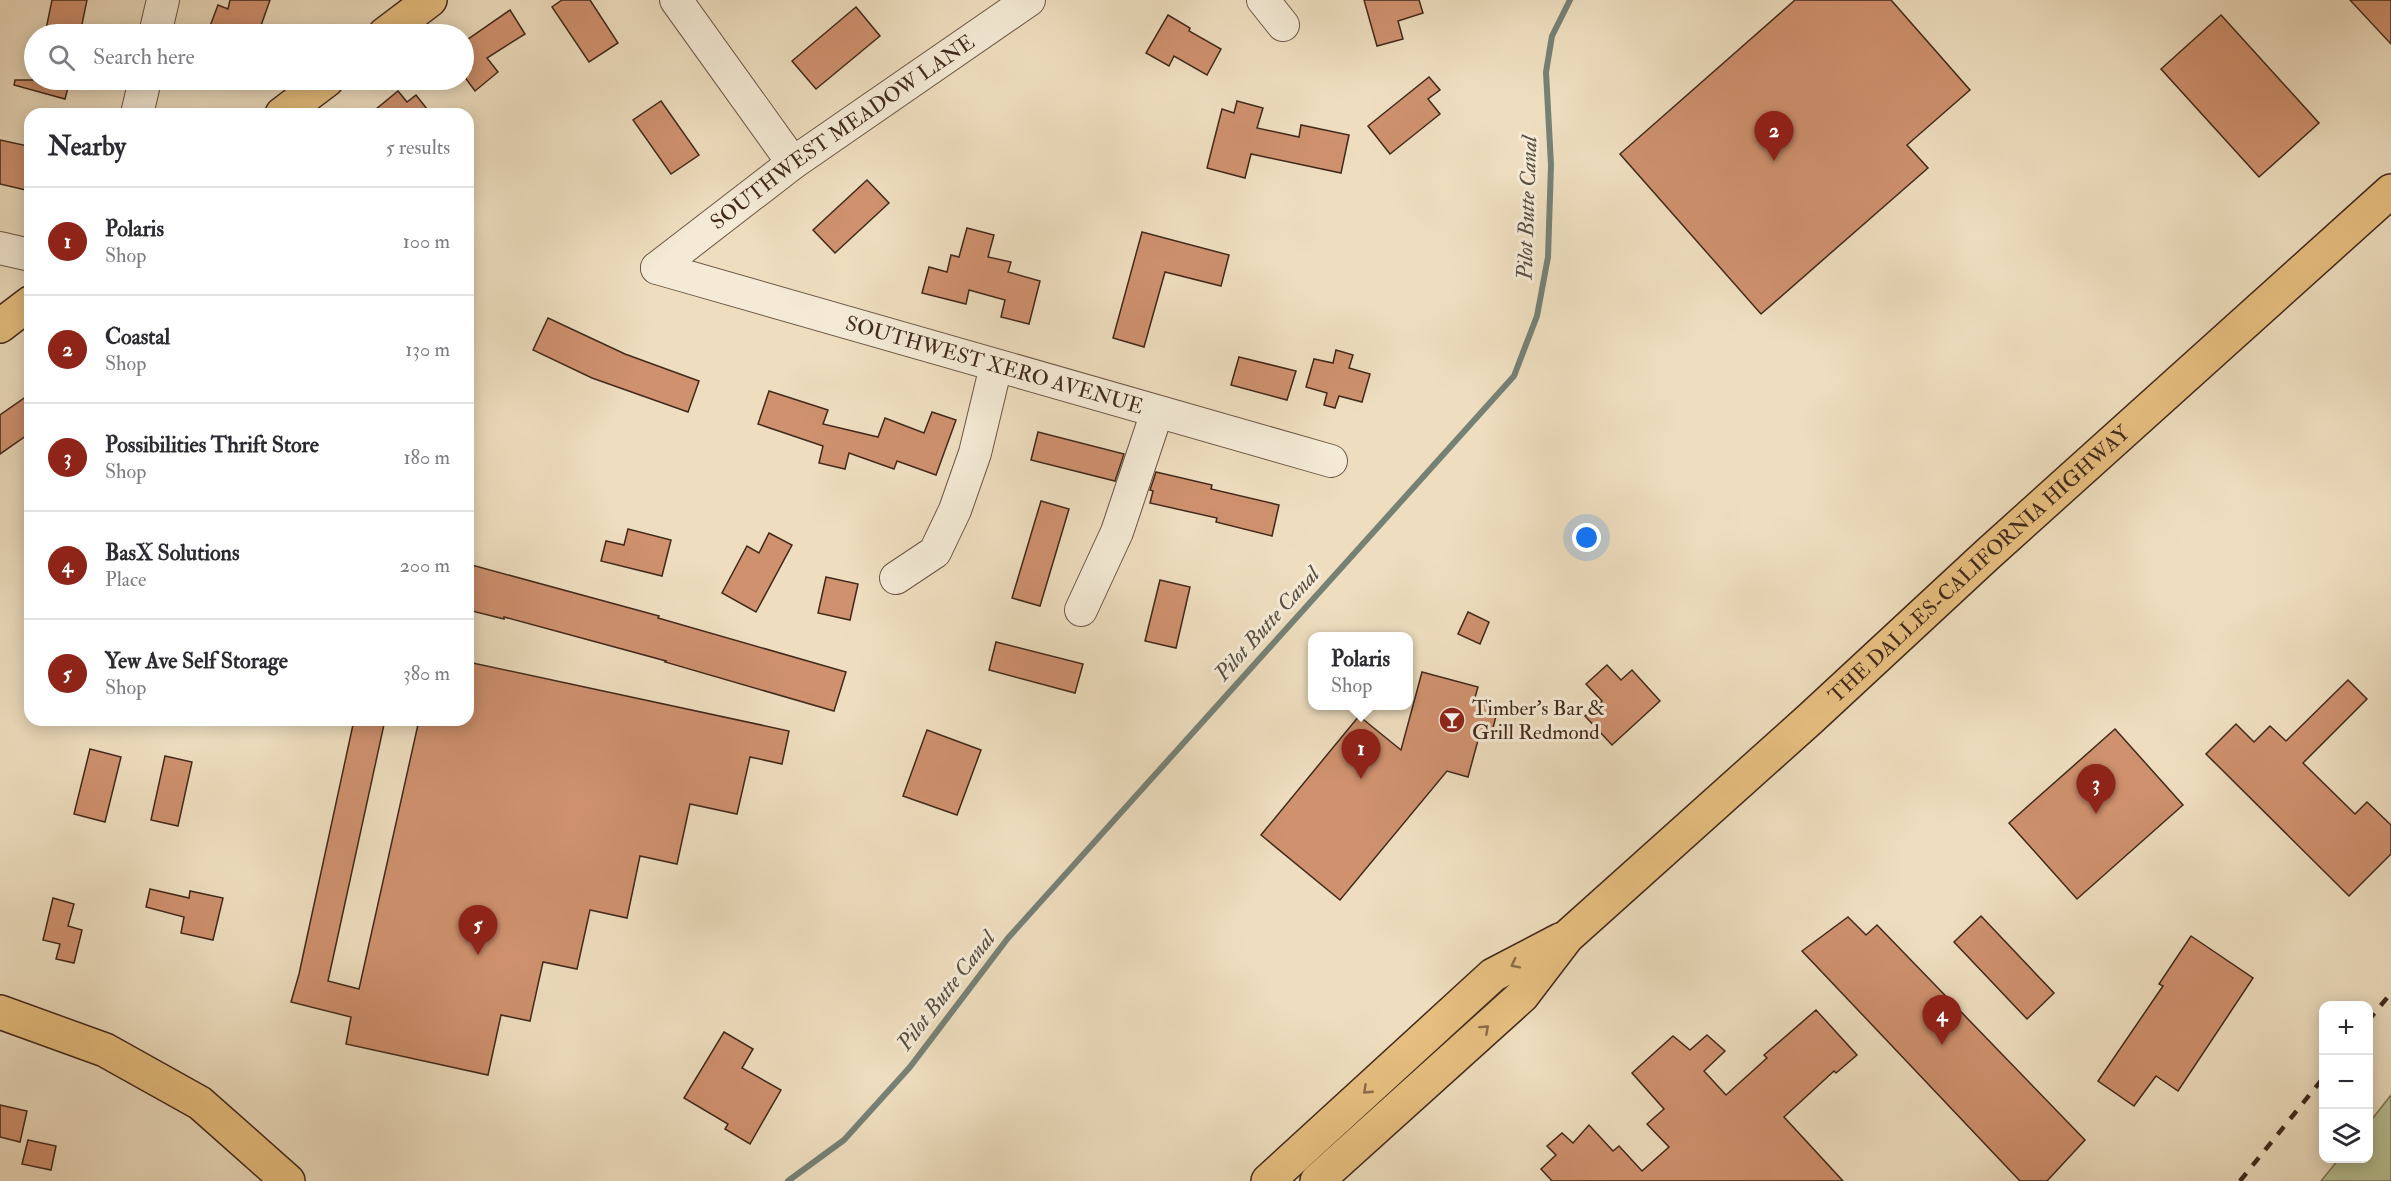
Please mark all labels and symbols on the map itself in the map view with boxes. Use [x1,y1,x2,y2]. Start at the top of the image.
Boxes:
street label: SOUTHWEST MEADOW LANE [705,28,980,235]
pin: 2 [1754,112,1794,161]
water label: Pilot Butte Canal [1510,134,1544,282]
street label: SOUTHWEST XERO AVENUE [842,309,1146,420]
street label: THE DALLES-CALIFORNIA HIGHWAY [1823,419,2136,709]
your location [1572,523,1601,552]
water label: Pilot Butte Canal [1208,560,1327,688]
place label: Timber's Bar & Grill Redmond [1472,695,1605,746]
bar icon: Timber's Bar & Grill Redmond [1437,705,1467,735]
pin: 1 [1342,730,1380,779]
pin: 3 [2076,764,2116,814]
pin: 5 [458,906,498,955]
water label: Pilot Butte Canal [890,924,1003,1057]
one-way arrow [1510,956,1521,968]
pin: 4 [1922,996,1962,1045]
one-way arrow [1479,1025,1489,1036]
one-way arrow [1363,1083,1374,1094]

